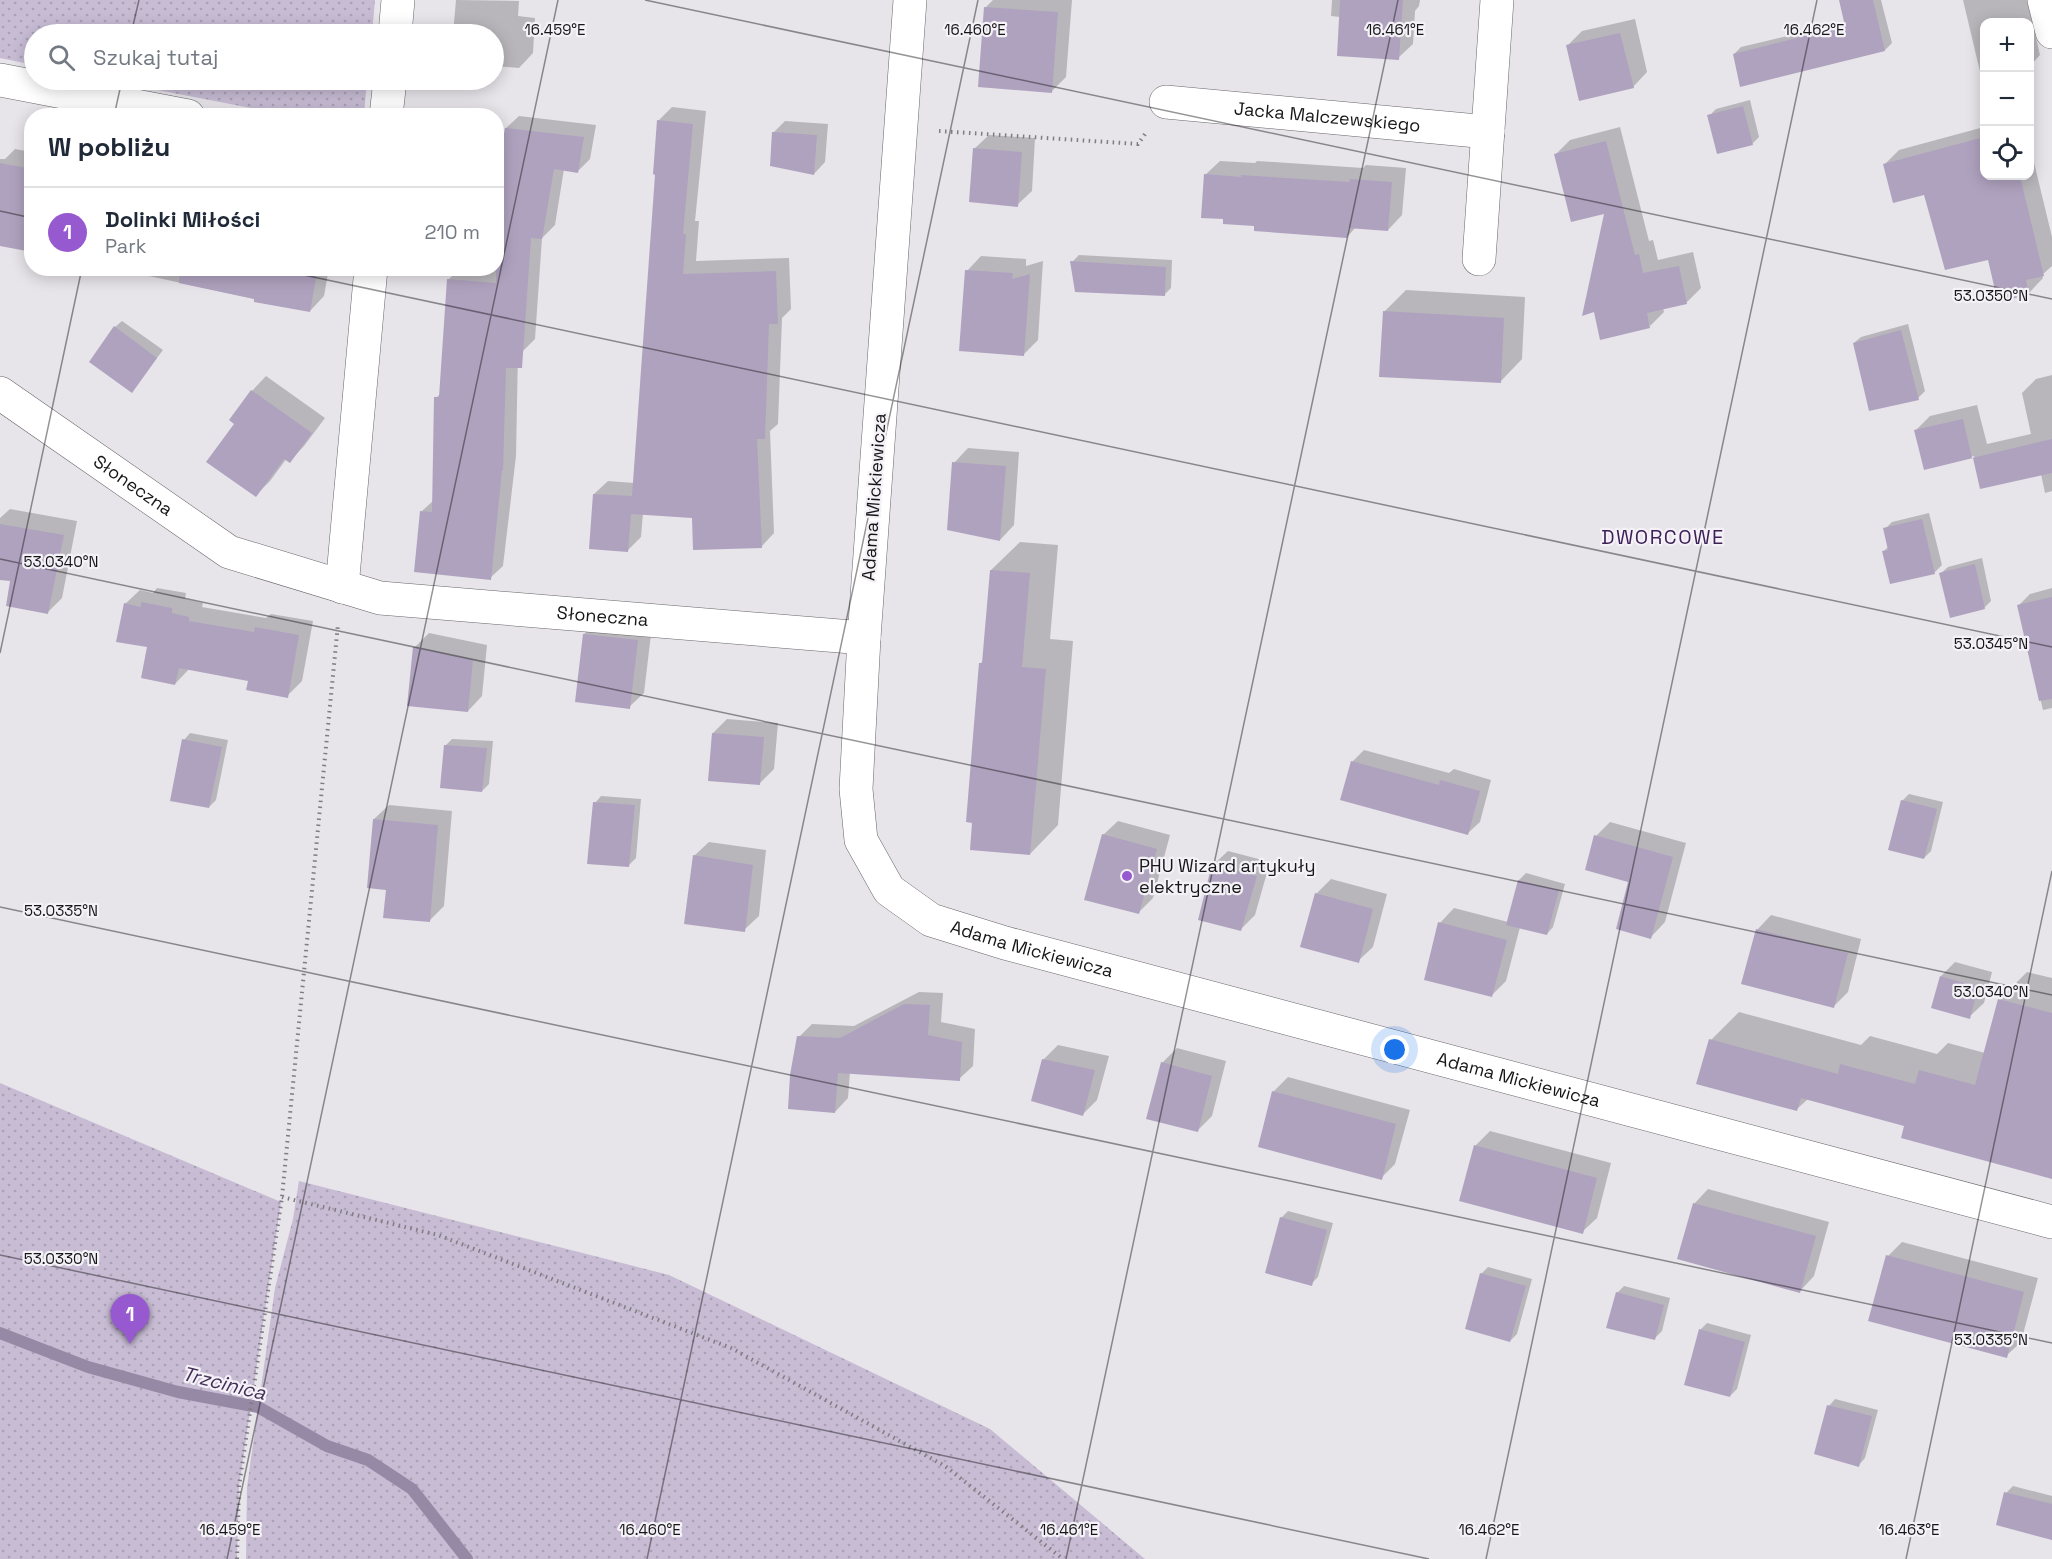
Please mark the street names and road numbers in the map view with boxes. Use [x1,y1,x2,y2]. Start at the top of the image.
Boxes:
street label: Jacka Malczewskiego [1233,96,1422,137]
street label: Adama Mickiewicza [856,412,891,582]
street label: Słoneczna [89,449,178,521]
street label: Słoneczna [556,601,649,631]
street label: Adama Mickiewicza [948,915,1116,982]
street label: Adama Mickiewicza [1434,1047,1603,1112]

